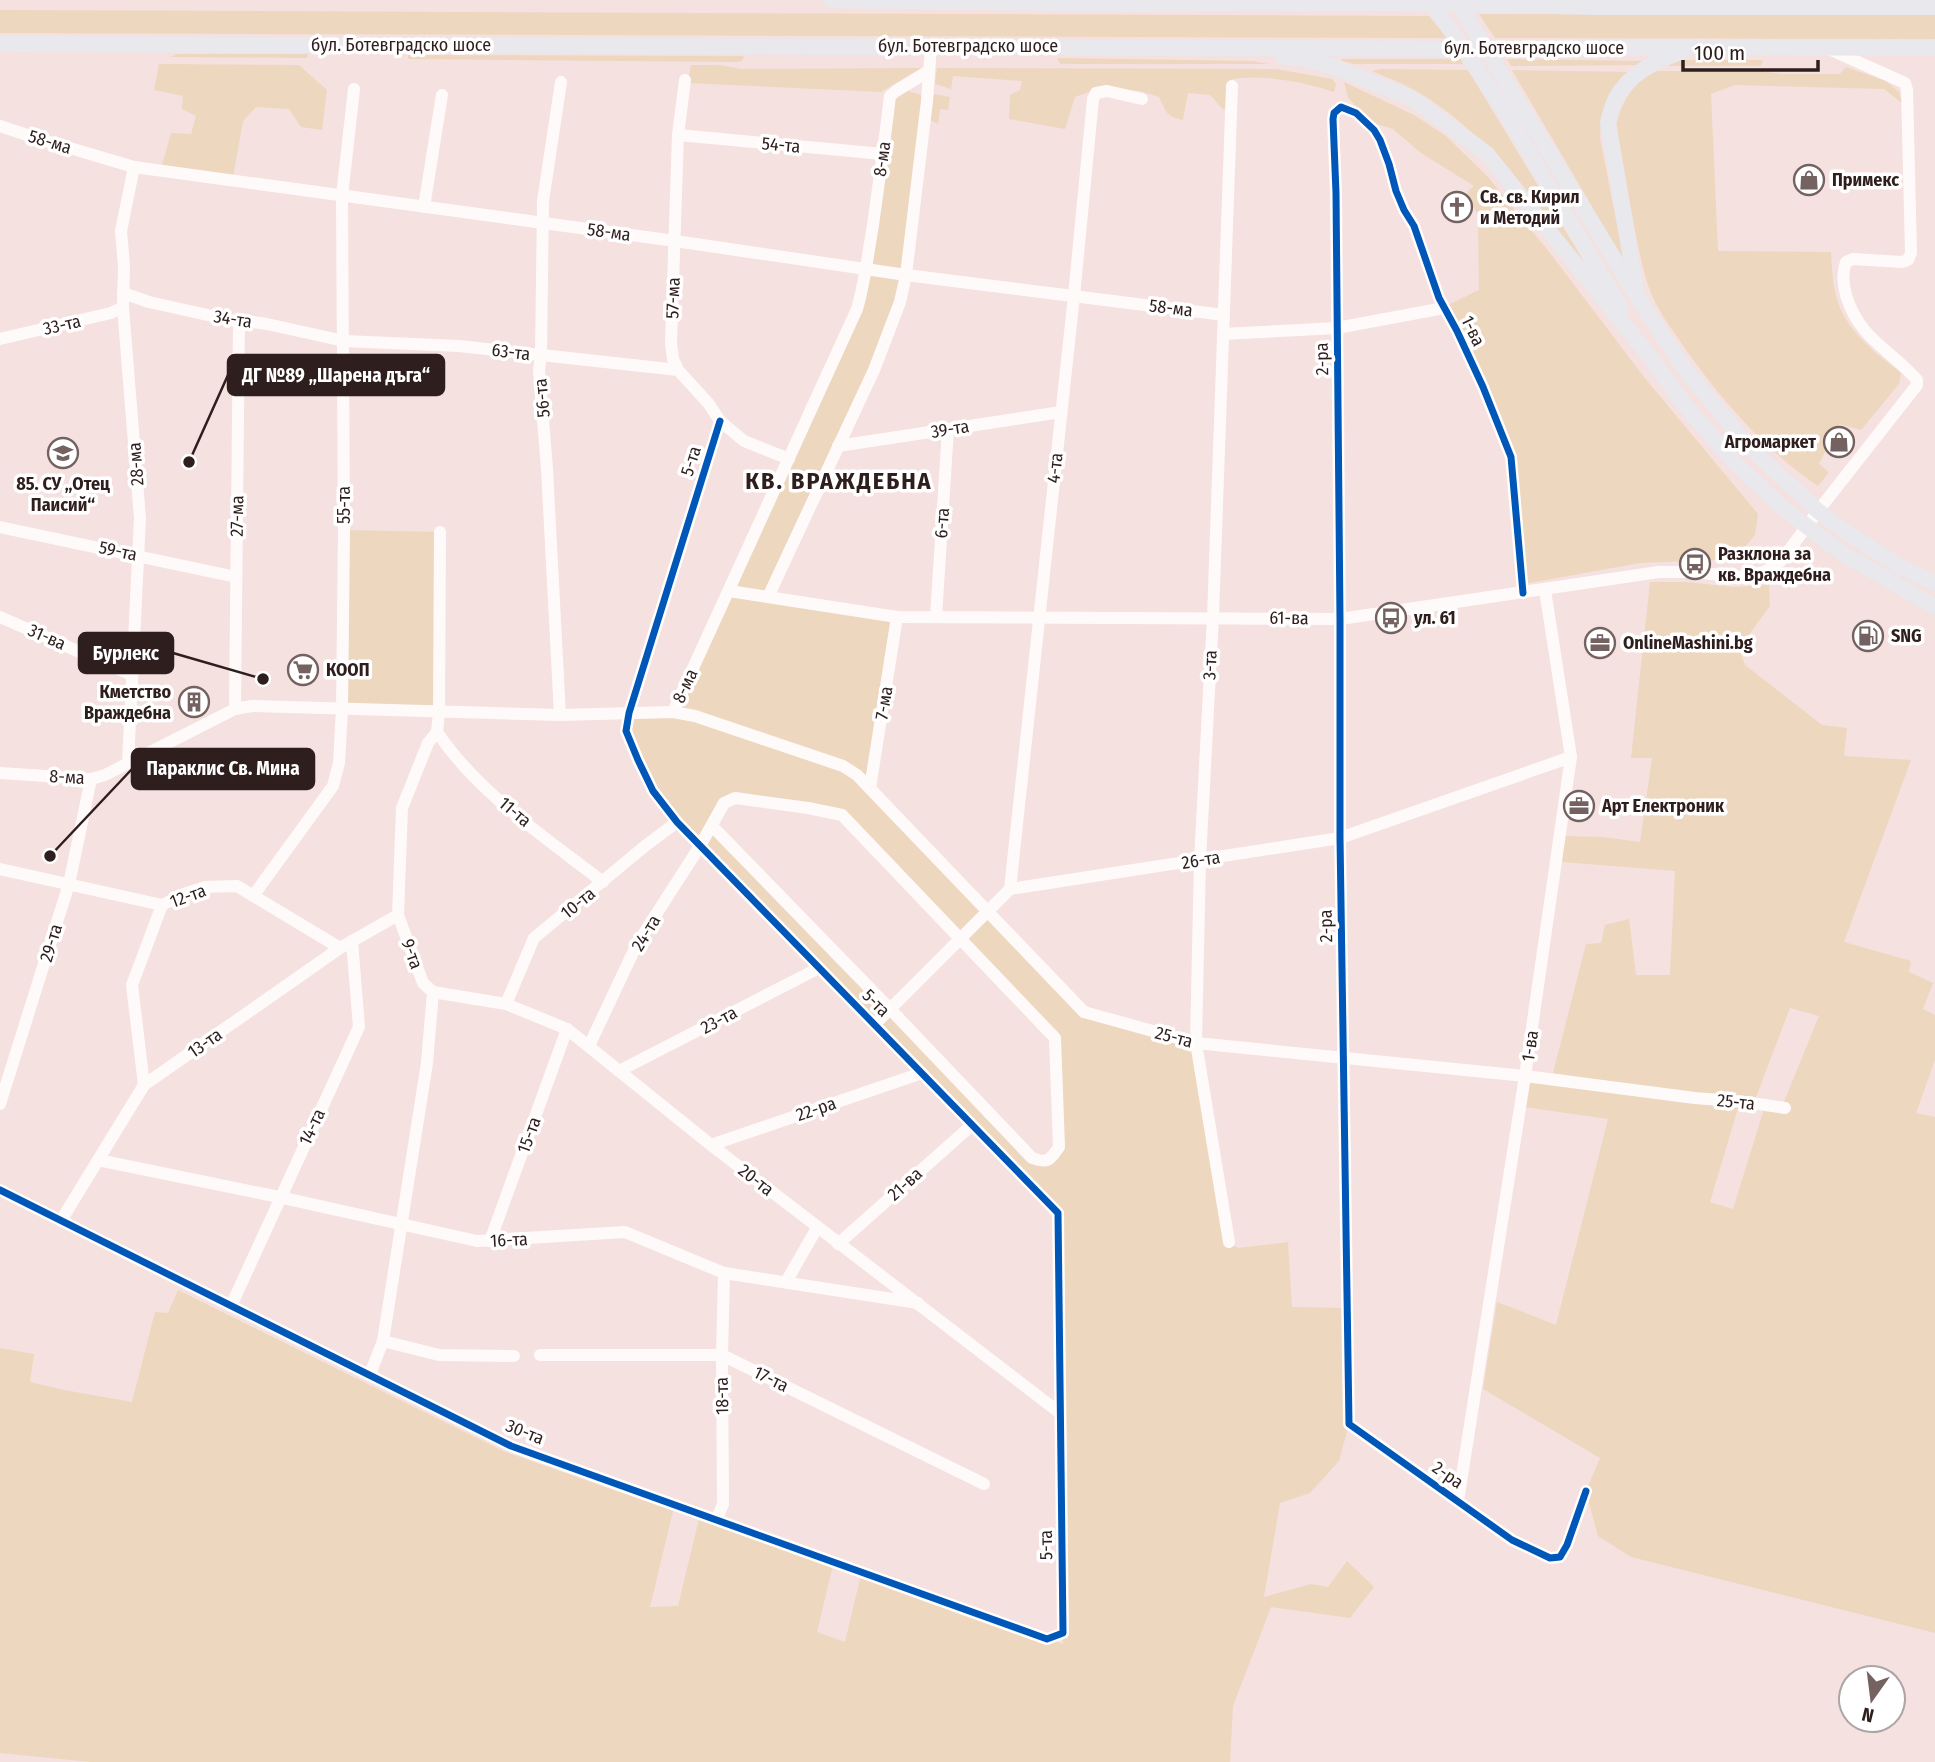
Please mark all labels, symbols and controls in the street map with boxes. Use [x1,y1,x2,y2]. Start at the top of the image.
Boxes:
scale bar [1683,28,1818,72]
street label: бул. Ботевградско шосе [311,34,491,56]
street label: бул. Ботевградско шосе [878,35,1058,57]
street label: бул. Ботевградско шосе [1444,37,1624,59]
text: 100 m [1694,40,1745,66]
street label: 58-ма [26,125,74,159]
street label: 54-та [761,132,801,158]
street label: 8-ма [869,140,895,178]
shop icon: Примекс [1792,163,1826,197]
place label: Примекс [1832,169,1899,191]
place label: Св. св. Кирил и Методий [1480,186,1580,229]
church icon: Св. св. Кирил и Методий [1440,190,1474,224]
street label: 58-ма [586,218,632,246]
street label: 57-ма [661,277,685,319]
street label: 58-ма [1148,294,1194,322]
street label: 34-та [212,305,254,333]
street label: 33-та [41,310,83,340]
street label: 1-ва [1456,312,1490,350]
street label: 63-та [490,339,532,365]
street label: 2-ра [1311,342,1333,376]
callout: ДГ №89 „Шарена дъга“ [228,355,444,395]
text: ДГ №89 „Шарена дъга“ [241,364,430,387]
street label: 56-та [529,377,555,418]
street label: 39-та [929,415,971,443]
shop icon: Агромаркет [1822,425,1856,459]
place label: Агромаркет [1724,431,1816,453]
school or university icon: 85. СУ „Отец Паисий“ [46,436,80,470]
street label: 28-ма [124,441,148,486]
street label: 5-та [676,443,706,479]
street label: 4-та [1042,452,1068,484]
district label: КВ. ВРАЖДЕБНА [745,467,933,495]
place label: 85. СУ „Отец Паисий“ [16,473,110,516]
street label: 55-та [333,486,355,524]
street label: 27-ма [226,495,248,537]
street label: 6-та [930,507,954,539]
street label: 59-та [97,536,139,566]
place label: Разклона за кв. Враждебна [1718,543,1831,586]
bus stop icon: Разклона за кв. Враждебна [1678,547,1712,581]
bus stop icon: ул. 61 [1374,601,1408,635]
street label: 61-ва [1269,607,1309,629]
place label: ул. 61 [1413,607,1456,629]
street label: 31-ва [25,619,69,655]
fuel station icon: SNG [1851,619,1885,653]
place label: SNG [1891,625,1922,647]
office icon: ОnlineMashini.bg [1583,626,1617,660]
place label: ОnlineMashini.bg [1623,632,1753,654]
callout: Бурлекс [79,633,173,673]
text: Бурлекс [93,642,160,665]
street label: 3-та [1198,649,1222,681]
supermarket icon: КООП [286,653,320,687]
place label: КООП [326,659,369,681]
street label: 8-ма [668,665,703,707]
place label: Кметство Враждебна [84,681,171,724]
street label: 7-ма [870,684,898,721]
building icon: Кметство Враждебна [177,685,211,719]
callout: Параклис Св. Мина [132,749,314,789]
text: Параклис Св. Мина [146,757,300,780]
street label: 8-ма [49,765,85,789]
office icon: Арт Електроник [1562,789,1596,823]
street label: 11-та [494,792,536,832]
place label: Арт Електроник [1601,795,1725,817]
street label: 26-та [1180,846,1222,874]
street label: 12-та [167,879,209,913]
street label: 10-та [556,882,600,924]
street label: 2-ра [1315,909,1337,943]
street label: 24-та [627,911,665,955]
street label: 29-та [35,921,67,965]
street label: 9-та [396,936,428,972]
street label: 5-та [858,985,895,1022]
street label: 23-та [697,1001,741,1039]
street label: 25-та [1153,1021,1195,1053]
street label: 13-та [184,1023,227,1063]
street label: 1-ва [1517,1029,1543,1063]
street label: 25-та [1716,1089,1756,1115]
street label: 22-ра [793,1092,839,1126]
street label: 14-та [294,1105,330,1149]
street label: 15-та [512,1114,546,1156]
street label: 20-та [734,1159,778,1201]
street label: 21-ва [883,1163,927,1205]
street label: 16-та [490,1228,529,1252]
street label: 17-та [750,1361,792,1397]
street label: 18-та [711,1377,733,1415]
street label: 30-та [503,1414,547,1450]
street label: 2-ра [1428,1457,1468,1494]
street label: 5-та [1035,1530,1057,1560]
north arrow [1837,1664,1907,1734]
text: N [1860,1702,1876,1728]

